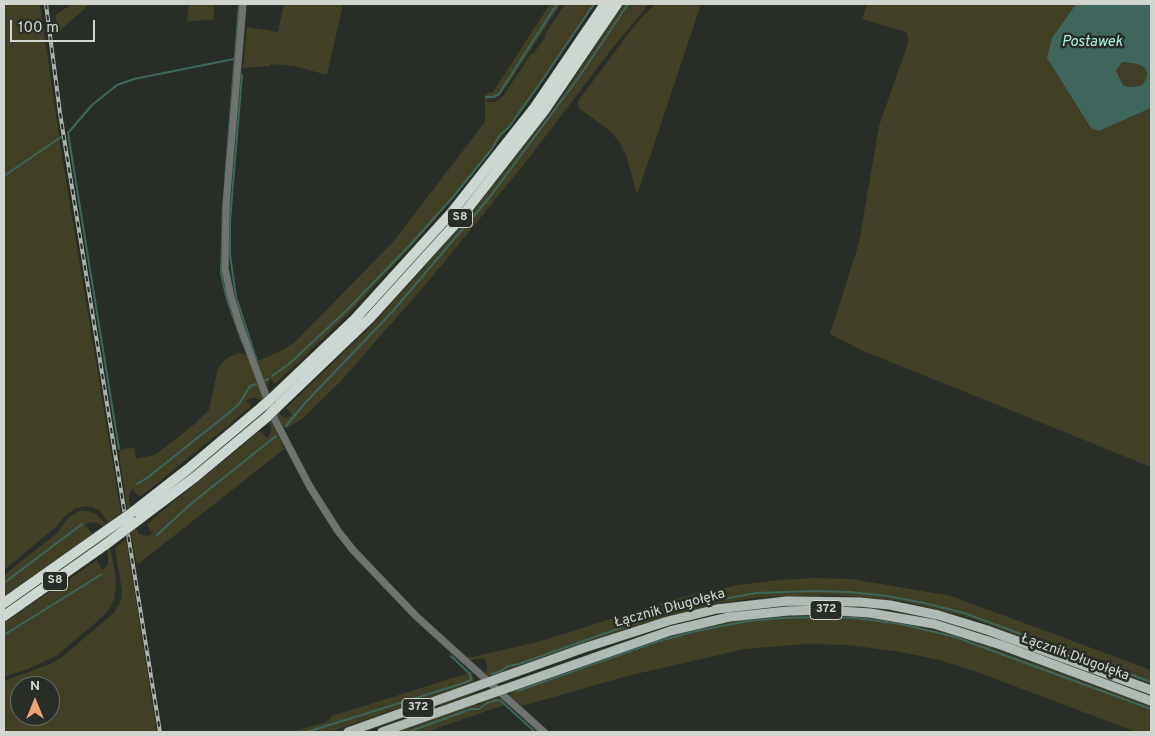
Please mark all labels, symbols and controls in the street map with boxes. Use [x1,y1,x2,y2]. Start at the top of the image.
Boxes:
scale bar [12,10,98,42]
text: 100 m [18,19,59,38]
water label: Postawek [1061,34,1123,52]
road number: S8 [448,208,472,228]
road number: S8 [42,572,68,590]
street label: Łącznik Długołęka [613,586,727,632]
road number: 372 [810,600,842,620]
street label: Łącznik Długołęka [1019,631,1131,685]
north arrow [10,676,60,726]
text: N [30,678,40,695]
road number: 372 [402,698,434,718]

